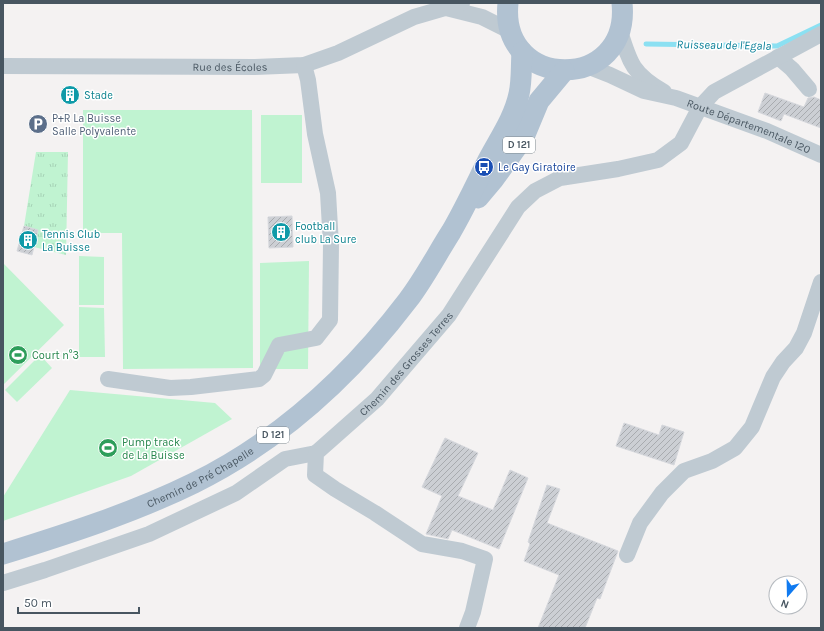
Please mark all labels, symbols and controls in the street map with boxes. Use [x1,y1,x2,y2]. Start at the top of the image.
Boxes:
water label: Ruisseau de l'Egala [676,37,772,53]
street label: Rue des Écoles [193,58,268,74]
building icon: Stade [59,84,81,106]
place label: Stade [84,89,113,102]
street label: Route Départementale 120 [685,96,813,156]
place label: P+R La Buisse Salle Polyvalente [52,112,137,138]
parking icon: P+R La Buisse Salle Polyvalente [27,113,49,135]
road number: D 121 [503,137,535,153]
bus stop icon: Le Gay Giratoire [473,156,495,178]
place label: Le Gay Giratoire [498,161,576,174]
place label: Football club La Sure [295,220,357,246]
building icon: Football club La Sure [270,221,292,243]
place label: Tennis Club La Buisse [42,228,100,254]
building icon: Tennis Club La Buisse [17,229,39,251]
street label: Chemin des Grosses Terres [356,309,456,418]
sports icon: Court n°3 [7,344,29,366]
place label: Court n°3 [32,349,79,362]
road number: D 121 [257,427,289,443]
place label: Pump track de La Buisse [122,436,185,462]
sports icon: Pump track de La Buisse [97,437,119,459]
street label: Chemin de Pré Chapelle [145,444,256,510]
north arrow [768,575,808,615]
scale bar [18,589,139,615]
text: 50 m [24,596,52,610]
text: N [779,596,791,611]

